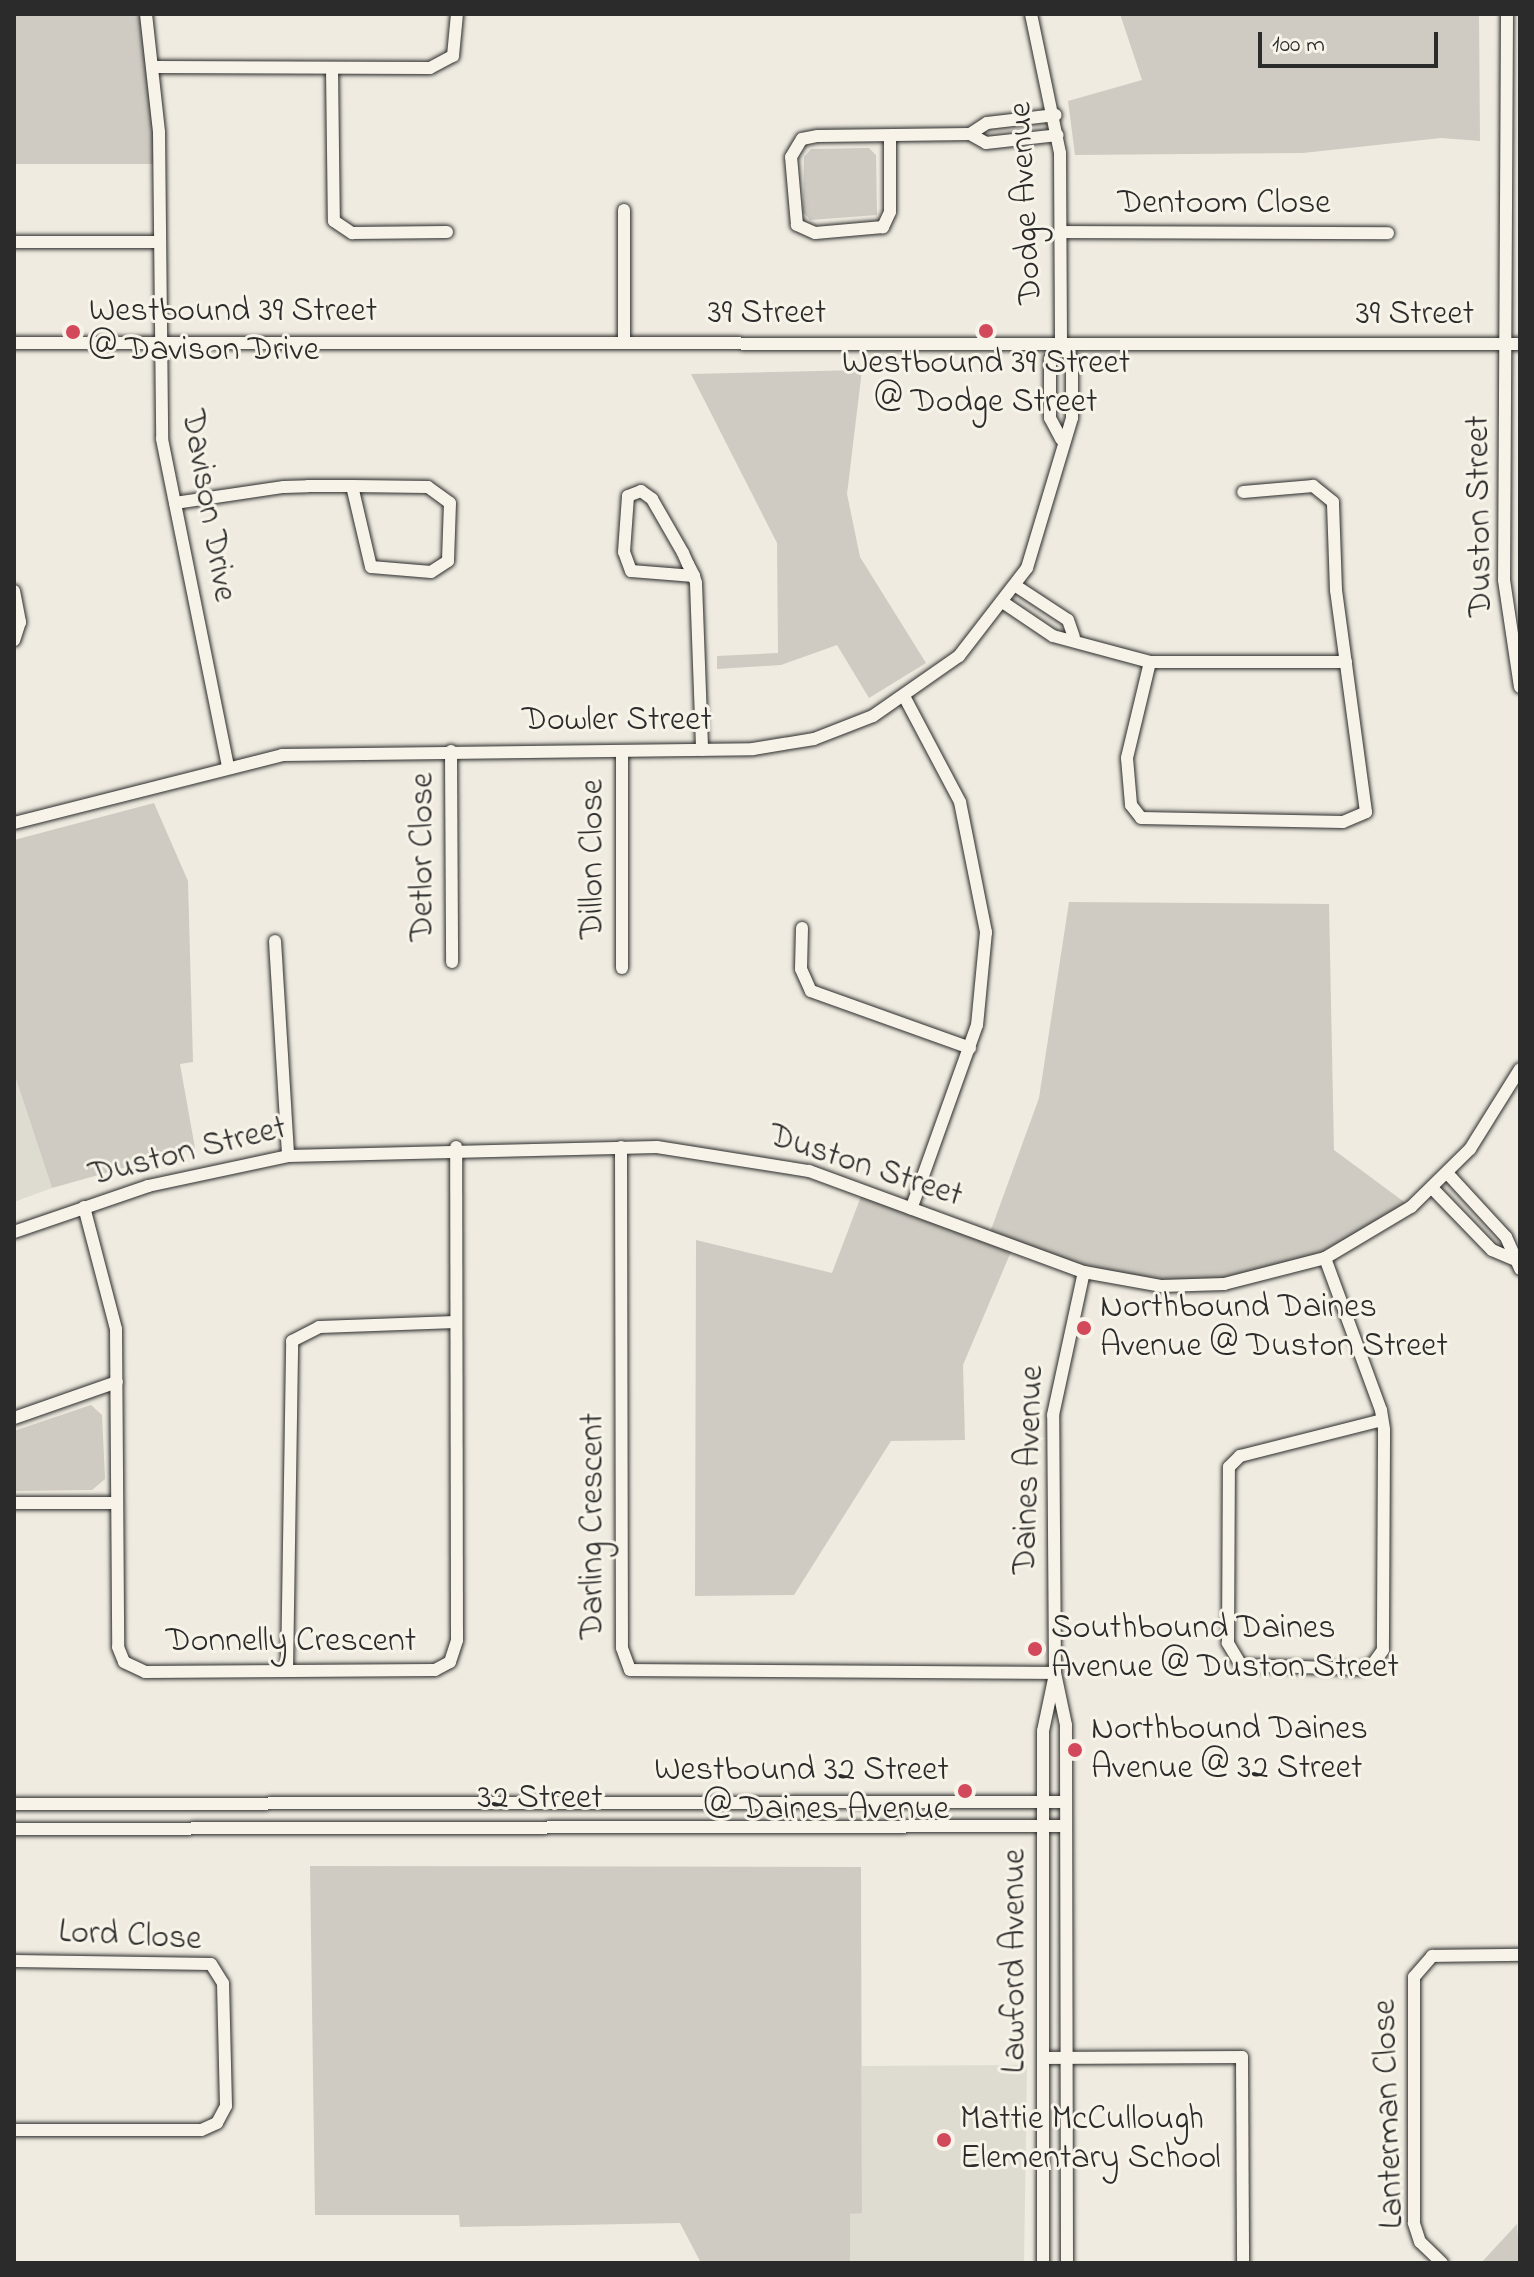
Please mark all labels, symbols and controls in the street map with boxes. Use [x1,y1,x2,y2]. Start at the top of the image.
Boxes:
scale bar [1262,16,1442,66]
text: 100 m [1272,28,1325,63]
street label: Dodge Avenue [1001,101,1053,305]
street label: Dentoom Close [1117,185,1331,225]
place label: Westbound 39 Street @ Davison Drive [89,292,377,372]
street label: 39 Street [708,295,826,335]
street label: 39 Street [1356,296,1474,336]
marker: Westbound 39 Street @ Dodge Street [977,322,995,340]
marker: Westbound 39 Street @ Davison Drive [64,323,82,341]
place label: Westbound 39 Street @ Dodge Street [842,344,1130,424]
street label: Davison Drive [170,407,244,605]
street label: Duston Street [1459,415,1503,617]
street label: Dowler Street [522,702,712,742]
street label: Detlor Close [404,773,444,941]
street label: Dillon Close [574,779,614,939]
street label: Duston Street [85,1109,291,1197]
street label: Duston Street [763,1116,967,1218]
place label: Northbound Daines Avenue @ Duston Street [1100,1288,1448,1368]
marker: Northbound Daines Avenue @ Duston Street [1075,1319,1093,1337]
street label: Daines Avenue [1006,1365,1054,1575]
street label: Darling Crescent [574,1413,614,1639]
place label: Southbound Daines Avenue @ Duston Street [1051,1609,1399,1688]
street label: Donnelly Crescent [166,1623,416,1663]
marker: Southbound Daines Avenue @ Duston Street [1026,1640,1044,1658]
place label: Northbound Daines Avenue @ 32 Street [1091,1710,1368,1790]
marker: Northbound Daines Avenue @ 32 Street [1066,1741,1084,1759]
place label: Westbound 32 Street @ Daines Avenue [654,1751,949,1830]
street label: 32 Street [477,1780,603,1820]
marker: Westbound 32 Street @ Daines Avenue [956,1782,974,1800]
street label: Lawford Avenue [996,1849,1036,2073]
street label: Lord Close [58,1913,202,1961]
street label: Lanterman Close [1366,1999,1414,2229]
place label: Mattie McCullough Elementary School [960,2100,1221,2180]
marker: Mattie McCullough Elementary School [935,2131,953,2149]

